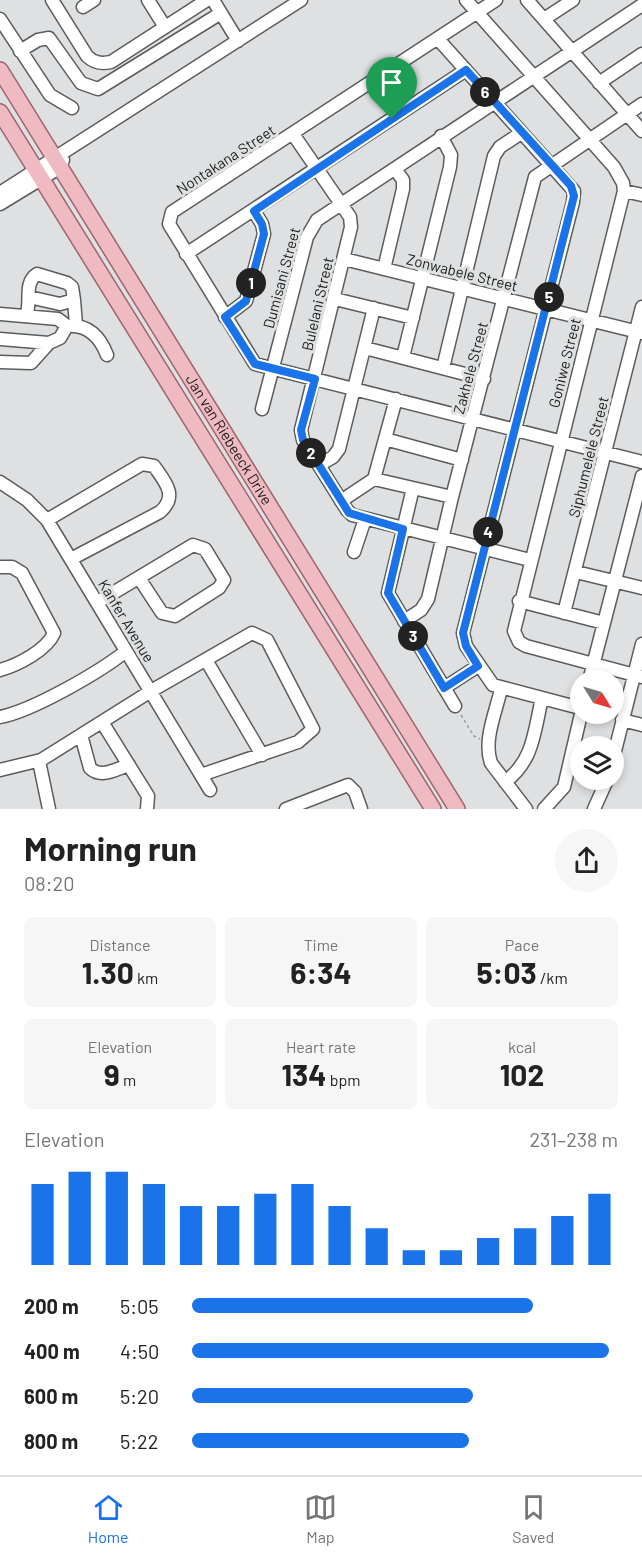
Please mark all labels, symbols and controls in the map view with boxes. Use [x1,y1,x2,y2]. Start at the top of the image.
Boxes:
pin [366,57,417,119]
icon: arrive [375,66,408,99]
pin: 6 [470,77,500,107]
text: 6 [481,82,489,101]
street label: Nontakana Street [173,120,278,198]
street label: Dumisani Street [259,225,303,330]
street label: Zonwabele Street [405,249,520,295]
street label: Bulelani Street [297,255,337,352]
pin: 1 [236,268,266,298]
text: 1 [248,273,254,292]
pin: 5 [534,282,564,312]
text: 5 [545,287,553,306]
street label: Goniwe Street [544,316,584,409]
street label: Zakhele Street [449,320,491,416]
street label: Jan van Riebeeck Drive [183,371,277,508]
street label: Siphumelele Street [564,394,612,519]
pin: 2 [296,438,326,468]
text: 2 [307,443,315,462]
pin: 4 [473,517,503,547]
text: 4 [483,522,493,541]
street label: Kanfer Avenue [95,576,159,665]
pin: 3 [398,621,428,651]
text: 3 [409,626,417,645]
north arrow [570,670,624,724]
map controls [570,670,624,790]
button: layers [570,736,624,790]
text: Morning run [24,828,197,868]
button: share [555,829,618,892]
text: 08:20 [24,871,75,895]
text: Distance [90,935,150,954]
text: Time [304,935,338,954]
text: Pace [505,935,539,954]
text: 1.30 [82,954,134,990]
text: 6:34 [290,954,352,990]
text: 5:03 [476,954,537,990]
text: km [134,968,158,987]
text: /km [537,968,568,987]
text: Elevation [88,1037,152,1056]
text: Heart rate [286,1037,356,1056]
text: kcal [508,1037,536,1056]
text: 9 [104,1056,120,1092]
text: 134 [282,1056,326,1092]
text: 102 [500,1056,544,1092]
text: m [120,1070,136,1089]
text: bpm [326,1070,361,1089]
text: Elevation [24,1127,105,1151]
text: 231–238 m [529,1127,618,1151]
text: 200 m [24,1294,79,1318]
text: 5:05 [120,1294,159,1318]
text: 400 m [24,1339,80,1363]
text: 4:50 [120,1339,159,1363]
text: 600 m [24,1384,78,1408]
text: 5:20 [120,1384,159,1408]
text: 800 m [24,1429,78,1453]
text: 5:22 [120,1429,159,1453]
tab: Home [88,1491,129,1546]
tab: Map [304,1491,337,1546]
tab: Saved [512,1491,554,1546]

